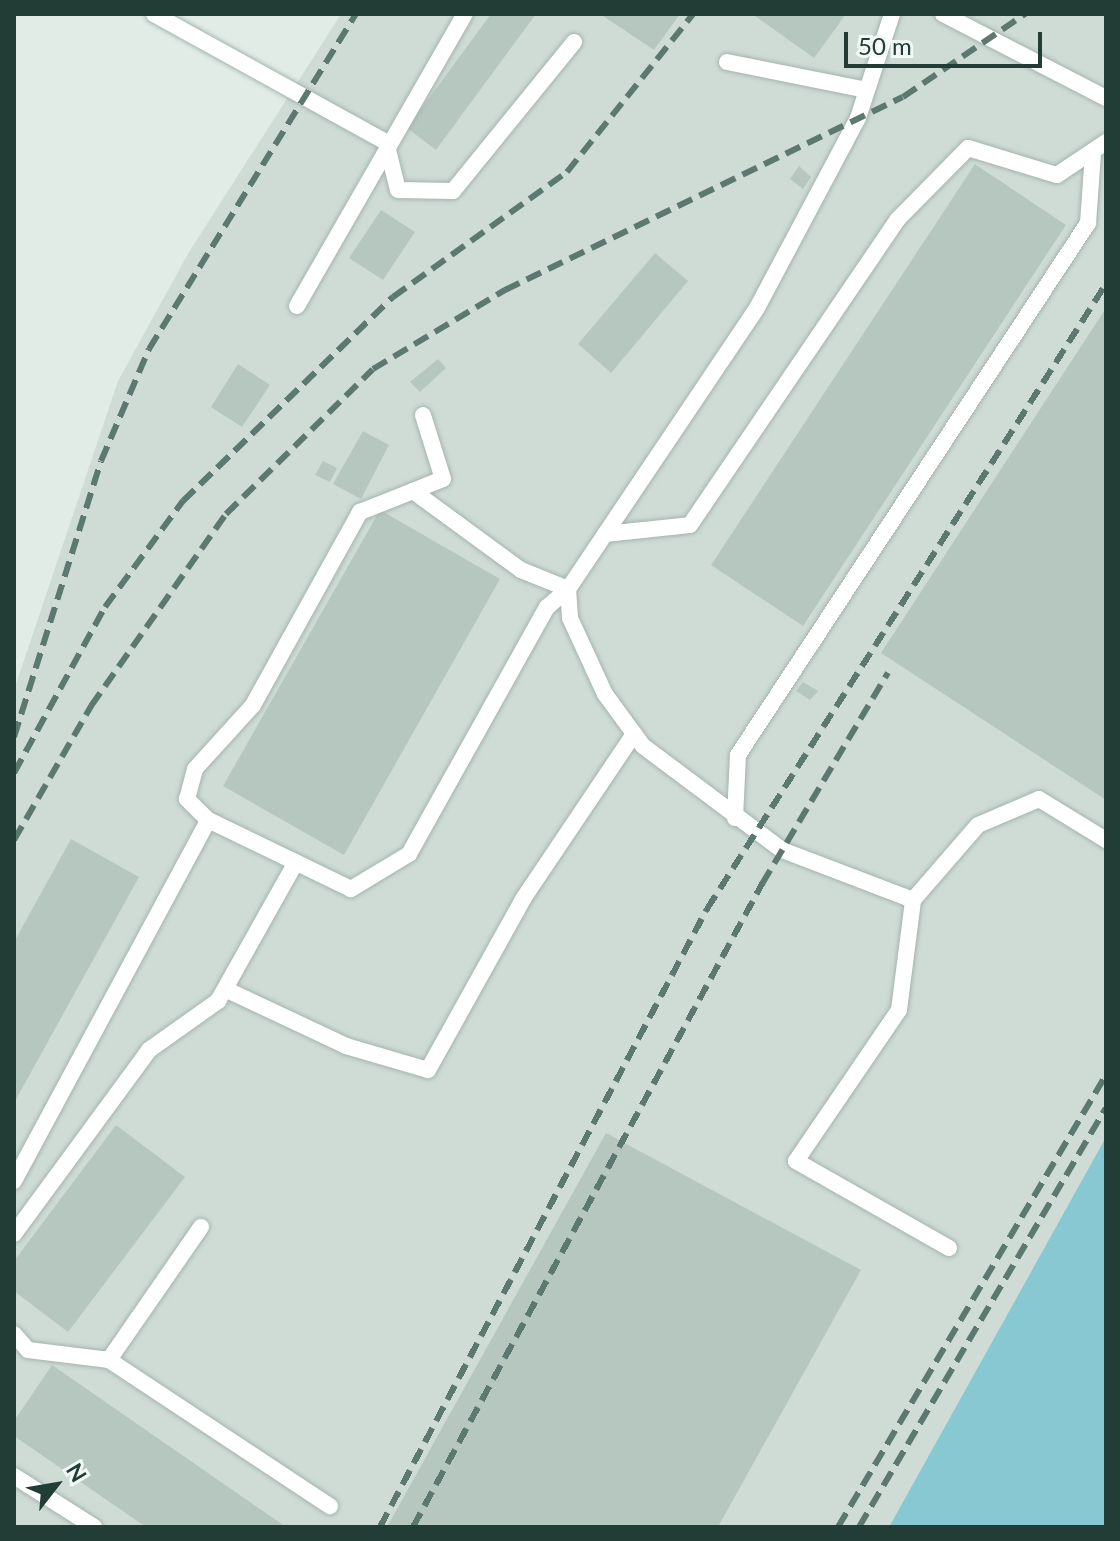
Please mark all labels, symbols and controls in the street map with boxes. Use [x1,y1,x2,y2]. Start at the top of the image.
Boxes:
scale bar [848,16,1046,66]
text: 50 m [858,31,912,60]
north arrow [16,1445,96,1525]
text: N [61,1458,93,1487]

